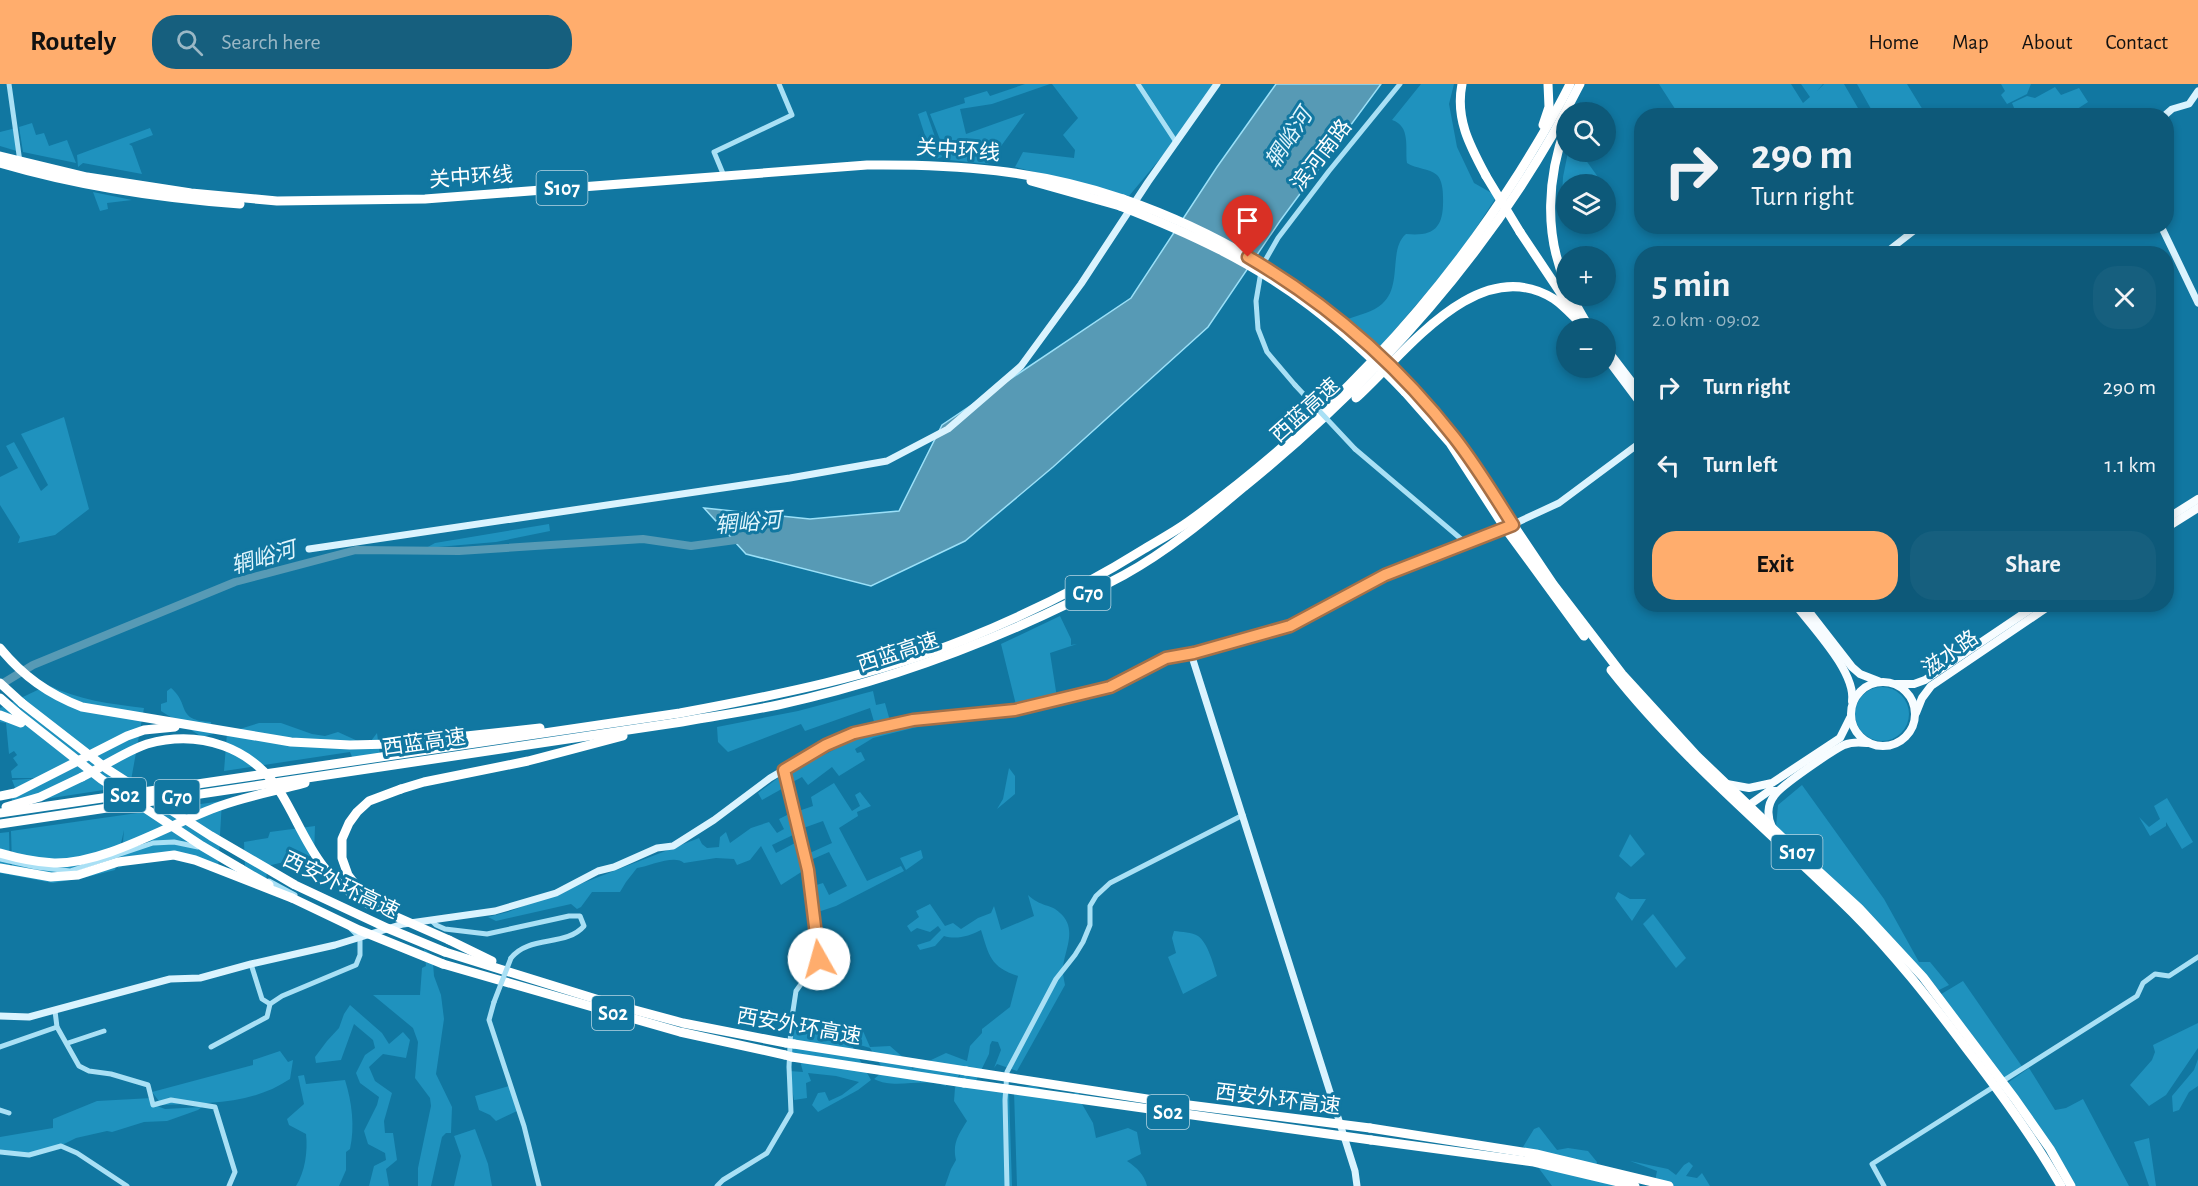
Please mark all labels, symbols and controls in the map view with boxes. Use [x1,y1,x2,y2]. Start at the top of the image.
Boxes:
search box [152,15,572,69]
icon: search [173,26,206,59]
text: Routely [30,28,116,56]
text: Search here [221,31,321,53]
text: Home [1868,32,1919,53]
text: Map [1952,32,1989,53]
text: About [2022,32,2072,53]
text: Contact [2105,32,2168,53]
water label: 辋峪河 [1261,101,1318,172]
map controls [1556,102,1616,378]
button: search [1556,102,1616,162]
street label: 滨河南路 [1286,115,1356,195]
icon: right [1652,132,1730,210]
text: 290 m [1751,134,1853,176]
street label: 关中环线 [915,136,1001,164]
street label: 关中环线 [428,163,514,191]
road number: S107 [536,171,588,205]
button: layers [1556,174,1616,234]
text: Turn right [1751,183,1854,210]
pin [1222,195,1273,257]
icon: arrive [1231,204,1264,237]
button: + [1556,246,1616,306]
button: close [2093,266,2156,329]
text: 5 min [1652,267,1730,303]
text: 2.0 km · 09:02 [1652,310,1760,330]
button: − [1556,318,1616,378]
icon: right [1652,371,1685,404]
street label: 西蓝高速 [1266,374,1344,446]
text: Turn right [1703,376,1790,398]
text: 290 m [2103,376,2156,398]
icon: left [1652,449,1685,482]
text: Turn left [1703,454,1777,476]
text: 1.1 km [2105,454,2156,476]
water label: 辋峪河 [714,508,786,537]
button: Exit [1652,531,1898,600]
button: Share [1910,531,2156,600]
water label: 辋峪河 [228,536,302,578]
road number: G70 [1066,576,1110,610]
street label: 滋水路 [1918,626,1982,680]
street label: 西蓝高速 [855,629,941,675]
street label: 西蓝高速 [381,725,467,759]
road number: S02 [104,778,146,812]
road number: G70 [154,780,200,814]
road number: S107 [1772,835,1822,869]
street label: 西安外环高速 [280,847,402,923]
position arrow [787,927,851,991]
road number: S02 [592,996,634,1030]
street label: 西安外环高速 [735,1004,863,1048]
street label: 西安外环高速 [1214,1080,1342,1118]
road number: S02 [1147,1095,1189,1129]

